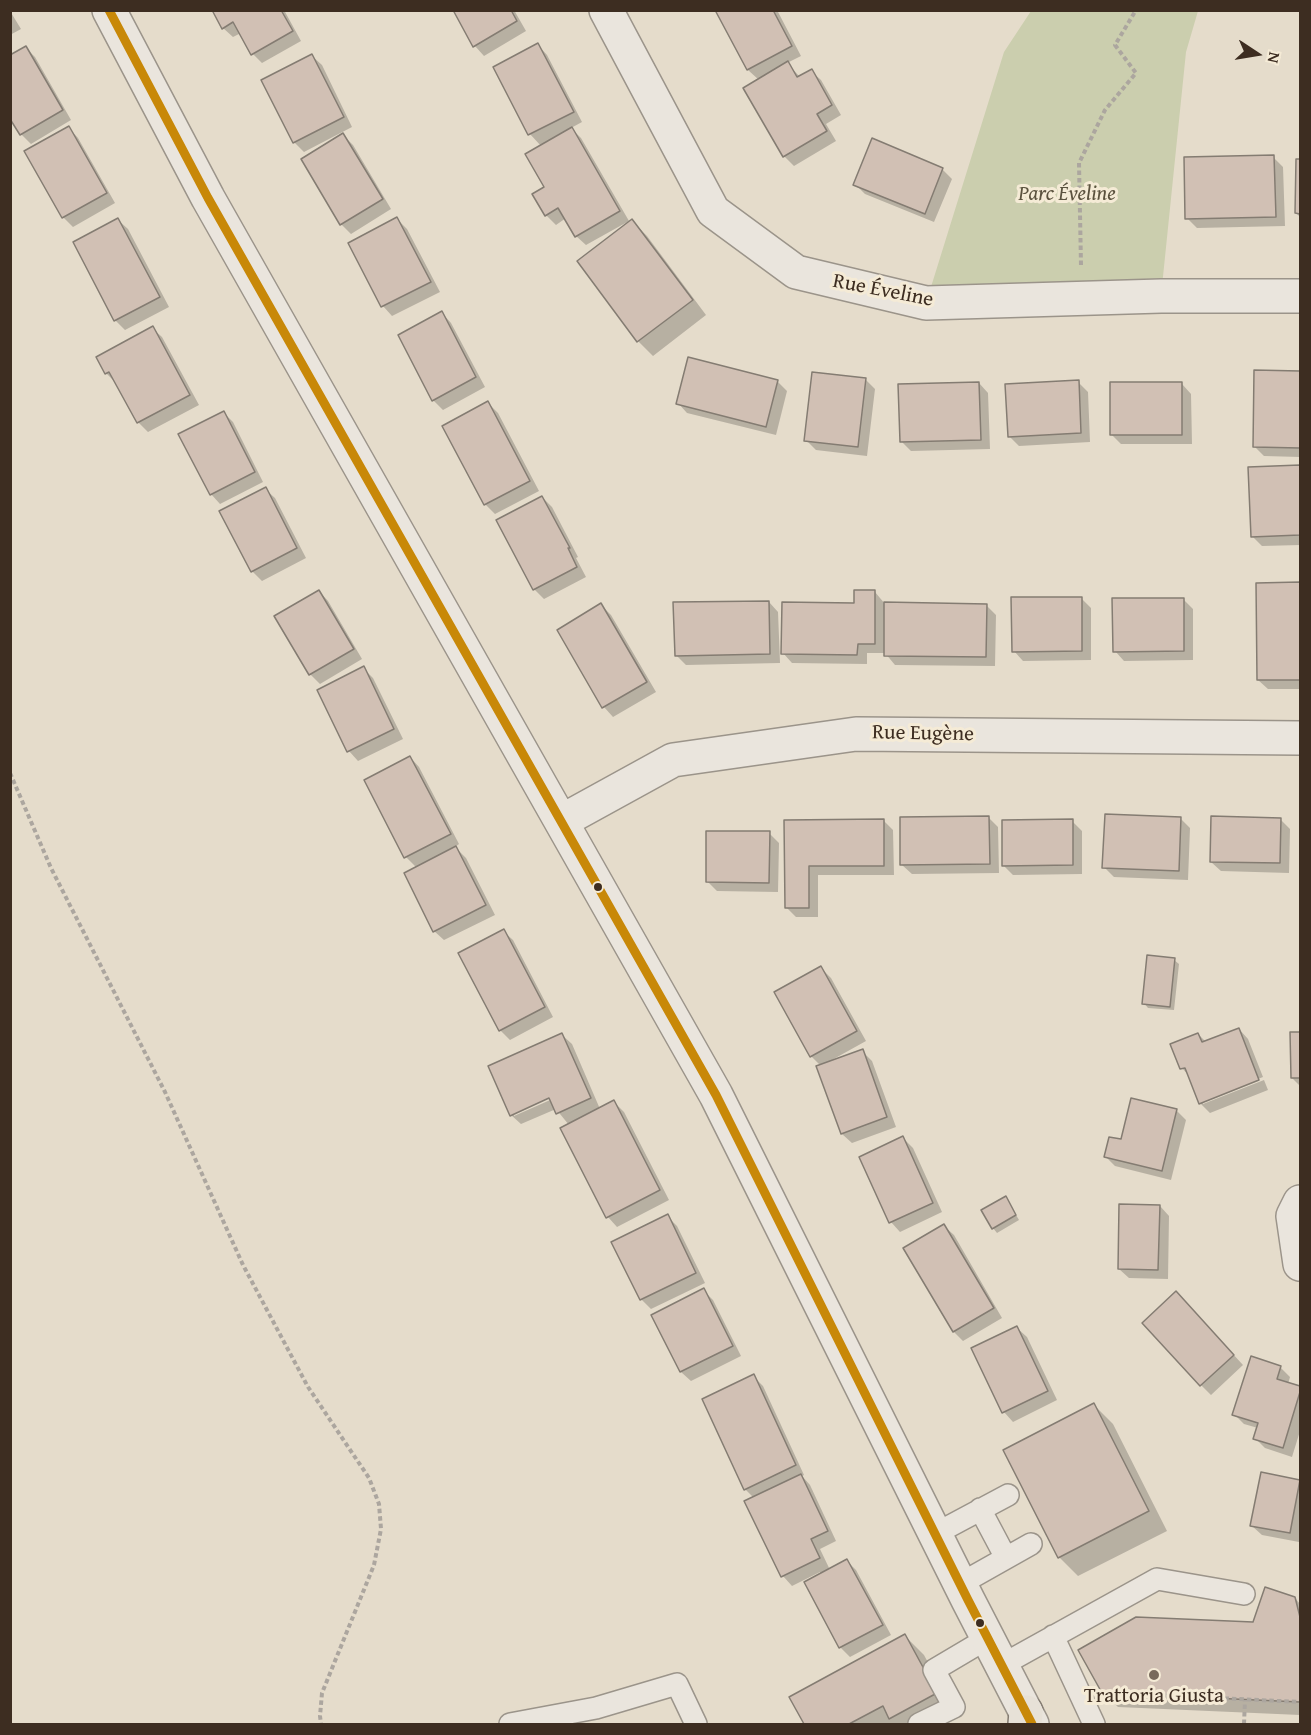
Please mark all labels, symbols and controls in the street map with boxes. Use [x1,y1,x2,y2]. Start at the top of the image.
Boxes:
north arrow [1227,24,1287,84]
text: N [1262,50,1287,65]
park label: Parc Éveline [1018,182,1116,208]
street label: Rue Éveline [831,269,935,313]
street label: Rue Eugène [872,721,974,747]
unlabelled marker [592,881,604,893]
unlabelled marker [974,1617,986,1629]
marker: Trattoria Giusta [1147,1668,1161,1682]
place label: Trattoria Giusta [1084,1684,1224,1710]

